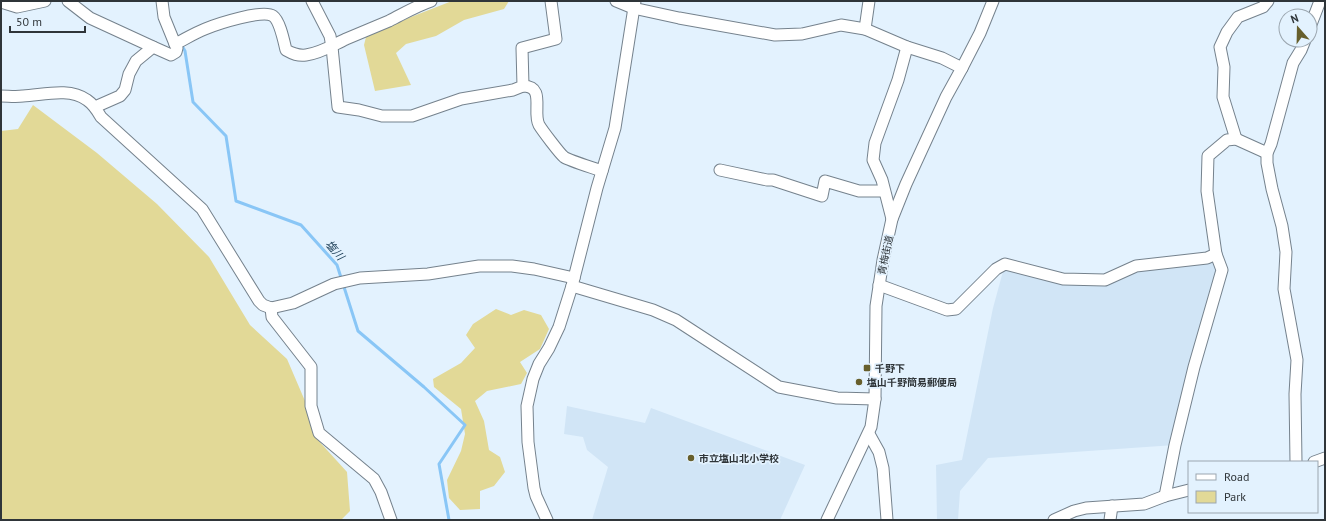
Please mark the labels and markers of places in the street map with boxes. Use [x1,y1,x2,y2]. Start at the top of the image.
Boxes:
place label: 千野下 [875,362,905,375]
marker: 千野下 [862,363,872,373]
place label: 塩山千野簡易郵便局 [867,376,957,389]
marker: 塩山千野簡易郵便局 [854,377,864,387]
place label: 市立塩山北小学校 [699,452,779,465]
marker: 市立塩山北小学校 [686,453,696,463]

